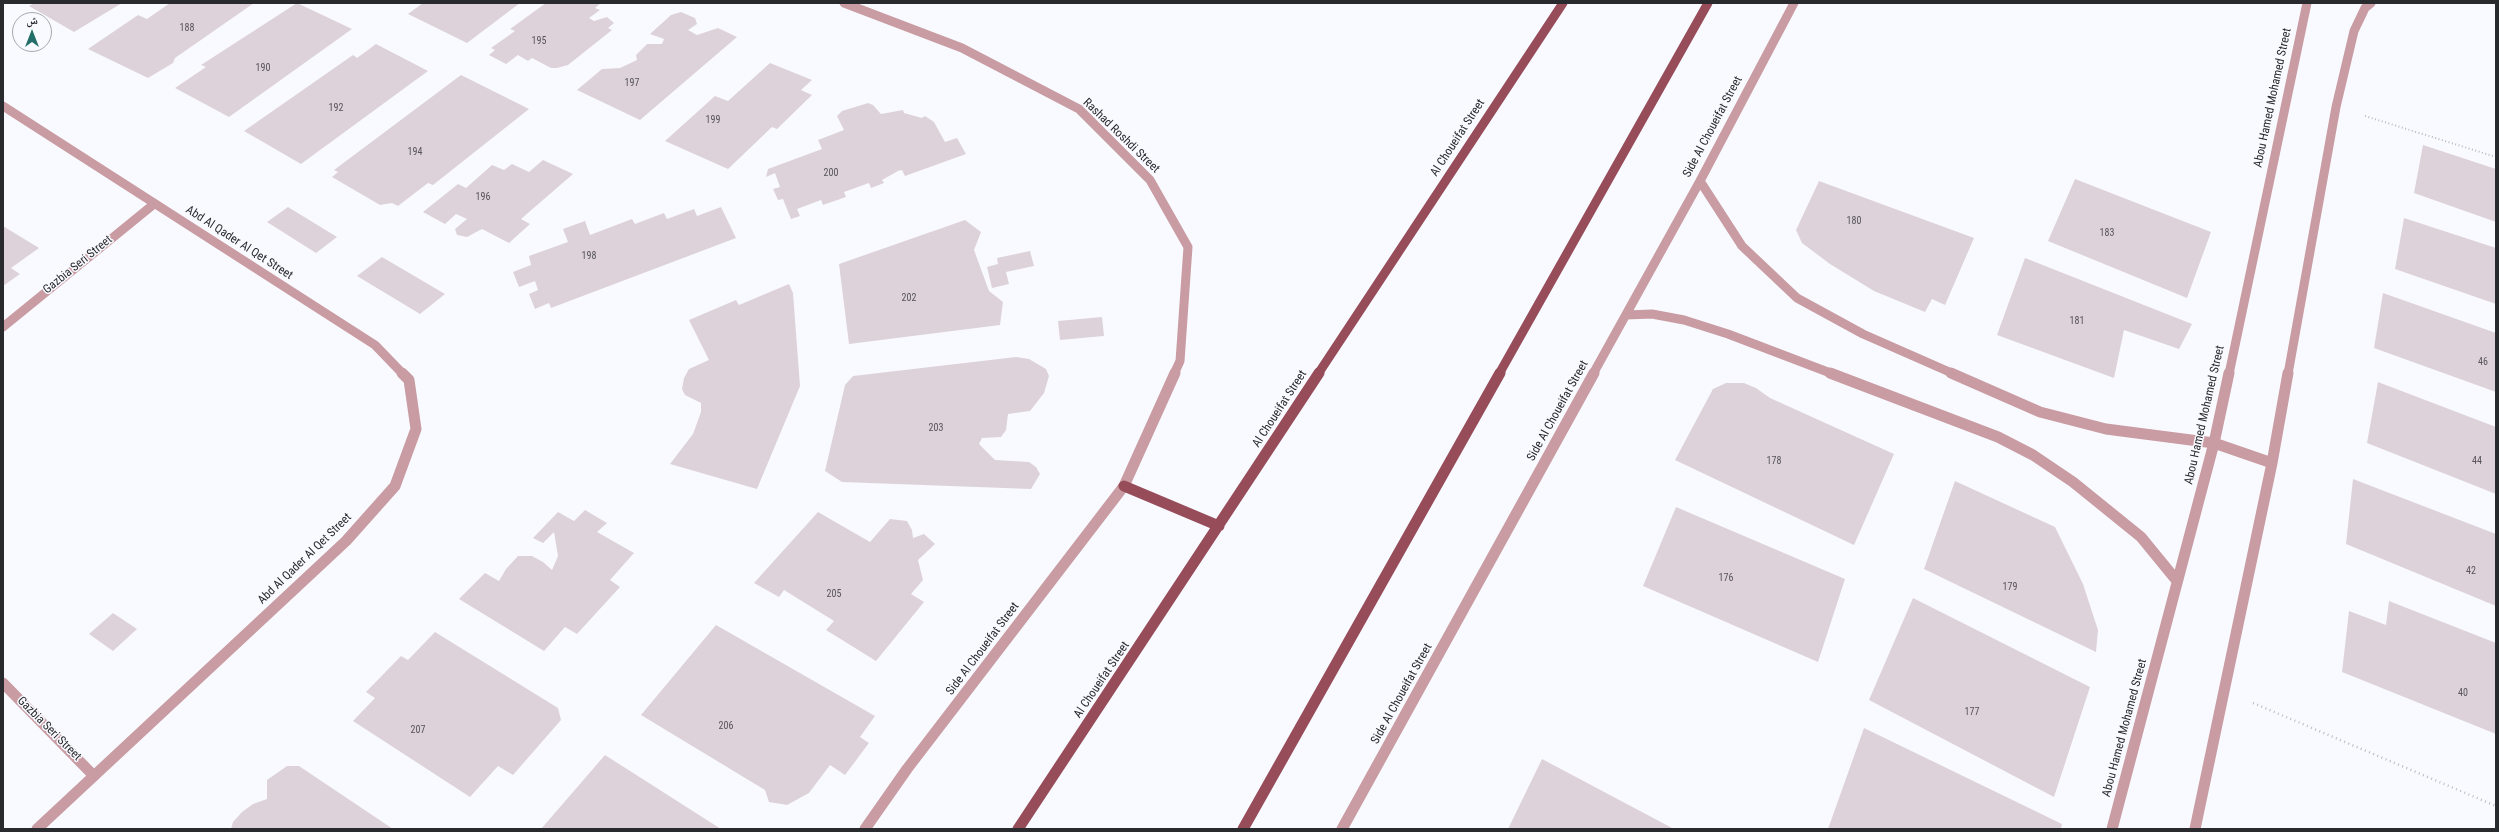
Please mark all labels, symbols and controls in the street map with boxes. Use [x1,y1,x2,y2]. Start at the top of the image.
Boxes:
north arrow [12,12,52,52]
text: ش [26,14,38,27]
house number: 188 [180,22,194,34]
street label: Abou Hamed Mohamed Street [2251,27,2295,169]
house number: 195 [532,35,546,47]
house number: 190 [256,62,270,74]
street label: Side Al Choueifat Street [1680,74,1746,180]
house number: 197 [625,77,639,89]
street label: Rashad Roshdi Street [1080,96,1162,176]
street label: Al Choueifat Street [1428,97,1488,179]
house number: 192 [329,102,343,114]
house number: 199 [706,114,720,126]
house number: 194 [408,146,422,158]
house number: 200 [824,167,838,179]
house number: 196 [476,191,490,203]
street label: Abd Al Qader Al Qet Street [183,203,295,283]
house number: 180 [1847,215,1861,227]
house number: 183 [2100,227,2114,239]
street label: Gazbia Seri Street [41,233,115,297]
house number: 198 [582,250,596,262]
house number: 202 [902,292,916,304]
house number: 181 [2070,315,2084,327]
street label: Abou Hamed Mohamed Street [2182,344,2228,486]
house number: 46 [2478,356,2488,368]
street label: Side Al Choueifat Street [1524,358,1592,464]
street label: Al Choueifat Street [1250,368,1310,450]
house number: 203 [929,422,943,434]
house number: 178 [1767,455,1781,467]
house number: 44 [2472,455,2482,467]
street label: Abd Al Qader Al Qet Street [255,511,355,607]
house number: 42 [2466,565,2476,577]
house number: 176 [1719,572,1733,584]
house number: 179 [2003,581,2017,593]
house number: 205 [827,588,841,600]
street label: Side Al Choueifat Street [943,600,1023,698]
street label: Al Choueifat Street [1071,639,1133,721]
street label: Side Al Choueifat Street [1368,641,1436,747]
street label: Abou Hamed Mohamed Street [2100,658,2150,798]
house number: 40 [2458,687,2468,699]
street label: Gazbia Seri Street [14,694,84,764]
house number: 177 [1965,706,1979,718]
house number: 206 [719,720,733,732]
house number: 207 [411,724,425,736]

